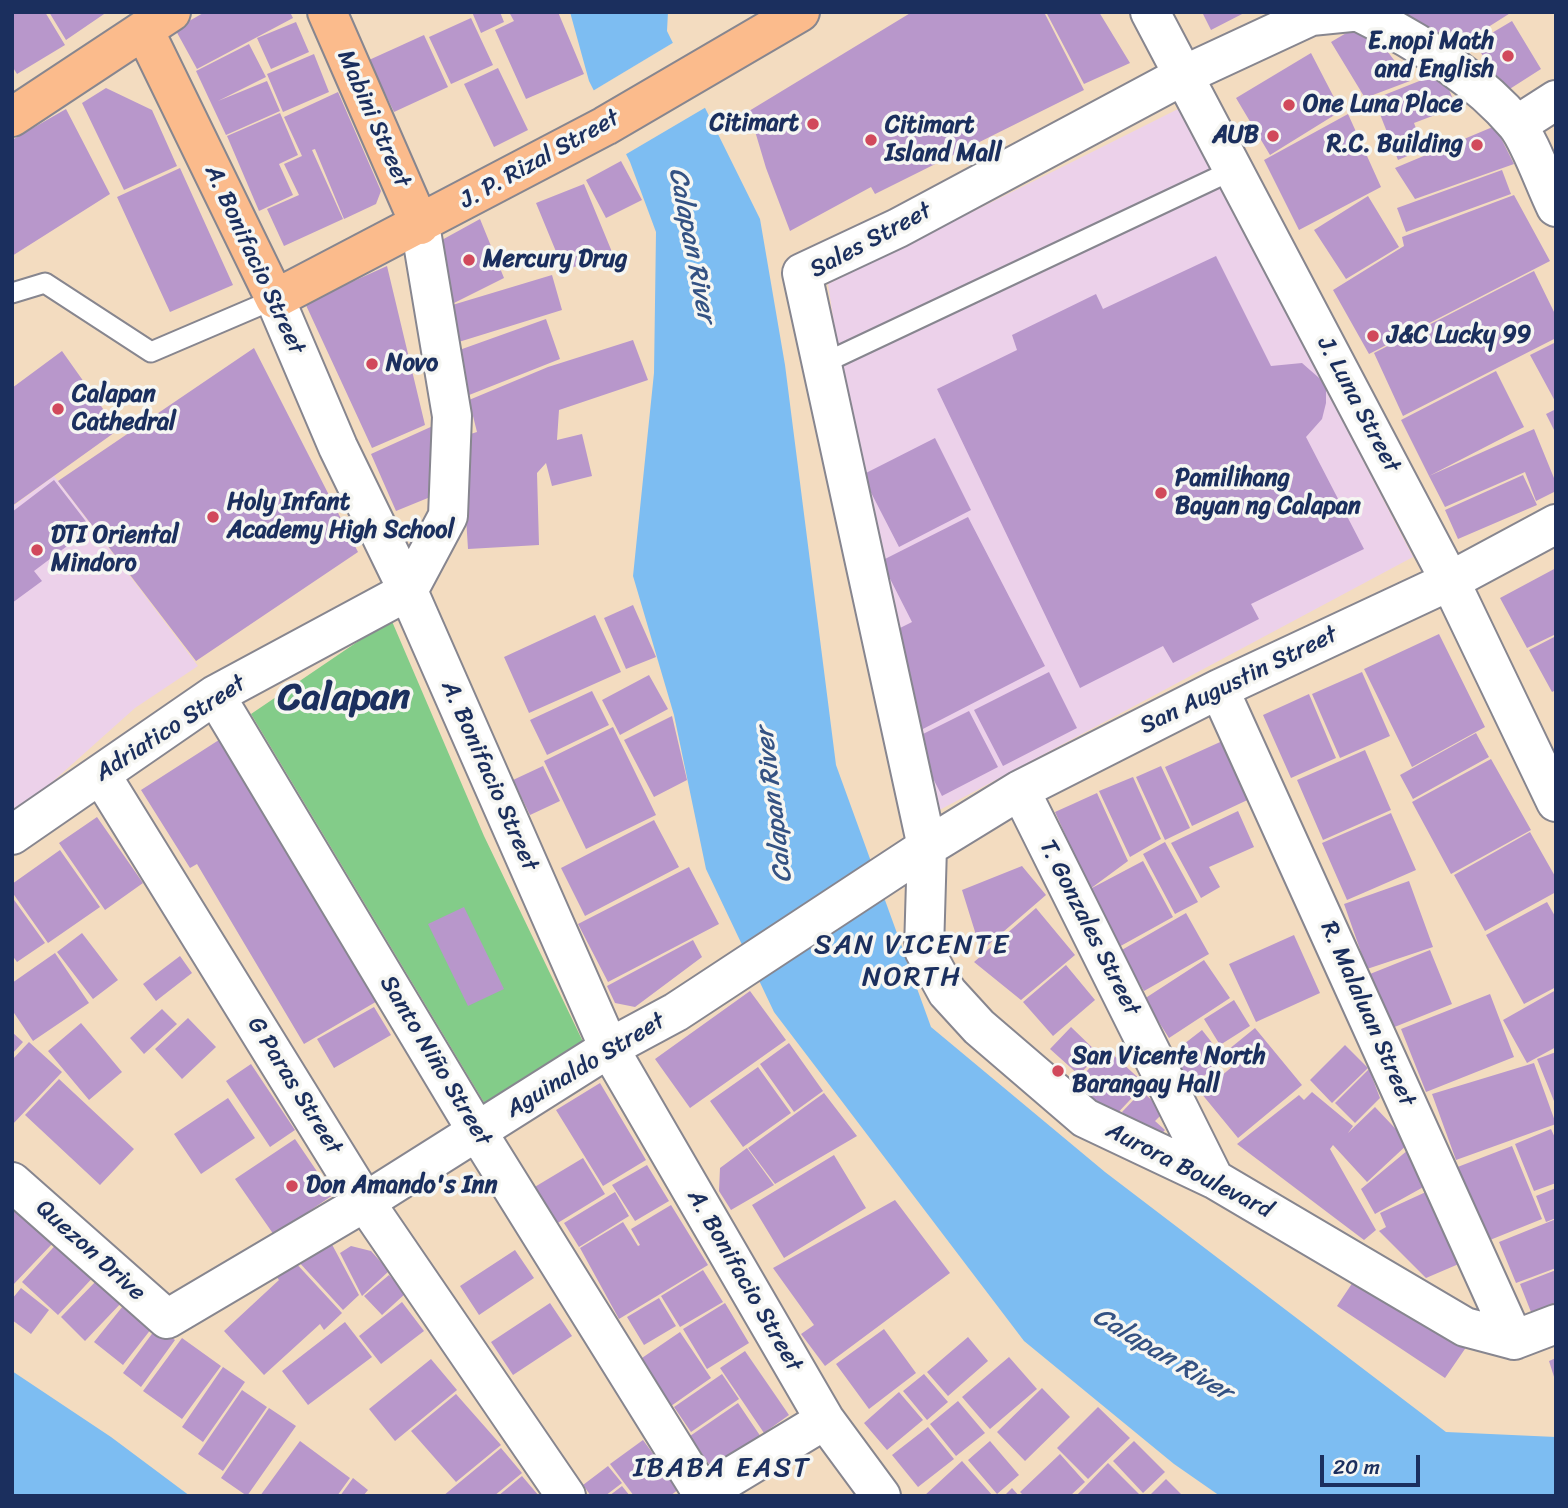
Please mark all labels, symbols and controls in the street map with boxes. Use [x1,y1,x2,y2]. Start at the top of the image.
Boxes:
place label: E.nopi Math and English [1368,28,1494,84]
street label: Mabini Street [330,46,416,192]
marker: E.nopi Math and English [1500,48,1516,64]
place label: One Luna Place [1303,91,1463,119]
marker: One Luna Place [1281,97,1297,113]
street label: J. P. Rizal Street [455,104,625,216]
place label: Citimart [709,110,799,138]
place label: Citimart Island Mall [885,112,1002,168]
marker: Citimart [805,116,821,132]
place label: AUB [1212,122,1259,150]
marker: AUB [1265,128,1281,144]
place label: R.C. Building [1327,131,1463,159]
marker: Citimart Island Mall [863,132,879,148]
marker: R.C. Building [1469,137,1485,153]
street label: A. Bonifacio Street [198,161,310,359]
water label: Calapan River [661,165,721,325]
street label: Sales Street [805,197,937,285]
place label: Mercury Drug [483,246,627,274]
marker: Mercury Drug [461,252,477,268]
place label: J&C Lucky 99 [1387,322,1531,350]
marker: J&C Lucky 99 [1365,328,1381,344]
street label: J. Luna Street [1310,332,1406,478]
place label: Novo [386,350,438,378]
marker: Novo [364,356,380,372]
place label: Calapan Cathedral [72,381,176,437]
marker: Calapan Cathedral [50,401,66,417]
place label: Pamilihang Bayan ng Calapan [1175,465,1361,521]
marker: Pamilihang Bayan ng Calapan [1153,485,1169,501]
place label: Holy Infant Academy High School [227,489,454,545]
marker: Holy Infant Academy High School [205,509,221,525]
place label: DTI Oriental Mindoro [51,522,178,578]
marker: DTI Oriental Mindoro [29,542,45,558]
street label: San Augustin Street [1136,621,1342,741]
street label: Adriatico Street [90,670,252,788]
district label: Calapan [278,676,410,722]
street label: A. Bonifacio Street [434,676,544,876]
water label: Calapan River [750,725,800,885]
street label: T. Gonzales Street [1032,835,1146,1021]
street label: R. Malaluan Street [1313,917,1421,1111]
district label: SAN VICENTE NORTH [815,929,1009,995]
street label: Santo Niño Street [373,971,497,1151]
street label: Aguinaldo Street [501,1007,671,1125]
street label: G Paras Street [240,1012,348,1160]
place label: San Vicente North Barangay Hall [1072,1043,1266,1099]
marker: San Vicente North Barangay Hall [1050,1063,1066,1079]
street label: Aurora Boulevard [1101,1117,1277,1225]
place label: Don Amando's Inn [306,1172,497,1200]
marker: Don Amando's Inn [284,1178,300,1194]
street label: A. Bonifacio Street [680,1185,808,1377]
street label: Quezon Drive [29,1194,151,1308]
water label: Calapan River [1087,1301,1237,1409]
scale bar [1323,1442,1423,1486]
text: 20 m [1333,1448,1380,1486]
district label: IBABA EAST [635,1452,809,1486]

